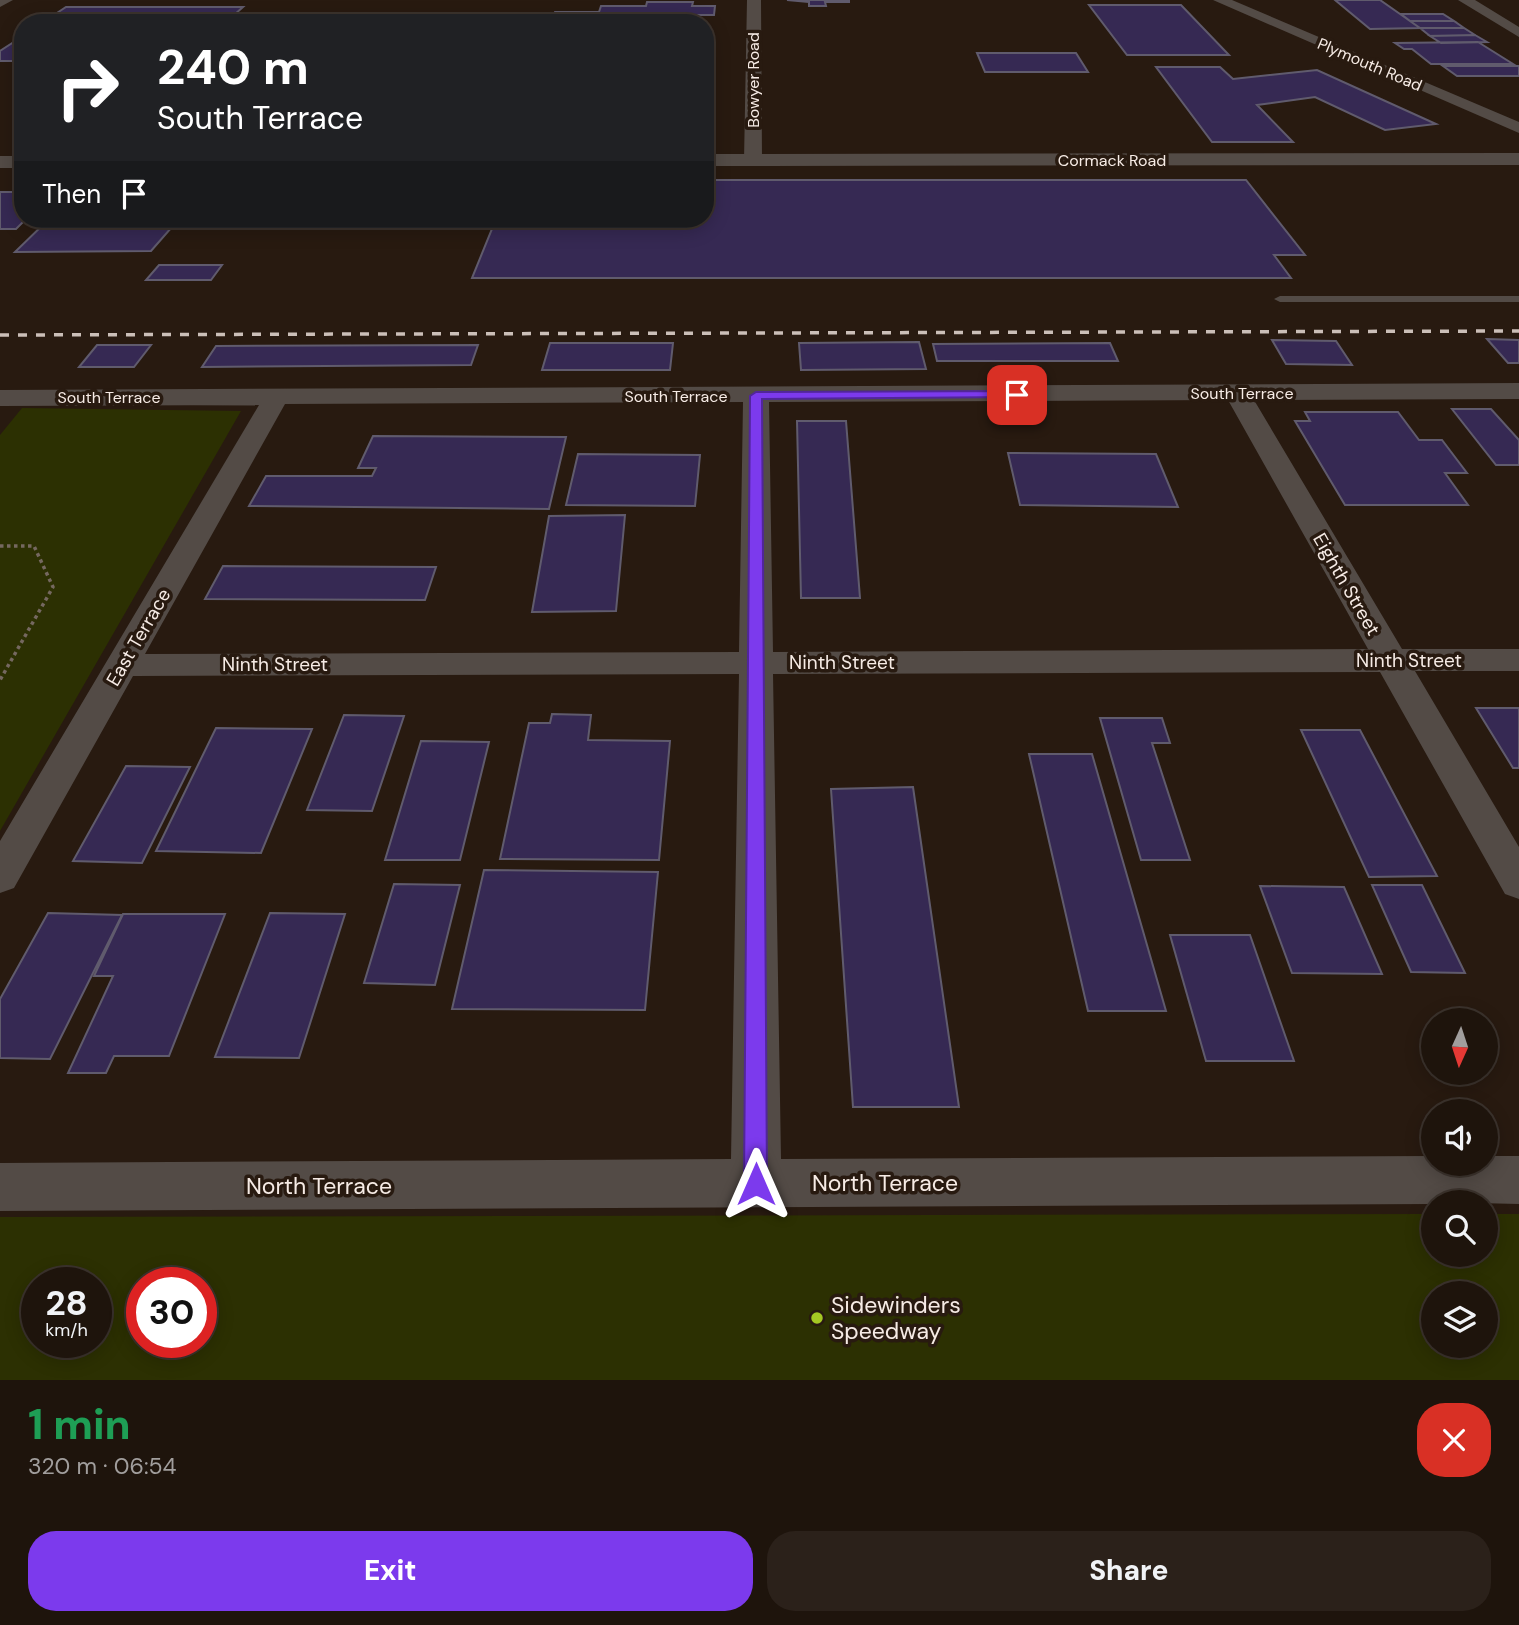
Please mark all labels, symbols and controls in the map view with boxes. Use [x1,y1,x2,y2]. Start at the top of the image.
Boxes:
street label: Bowyer Road [743,32,764,128]
street label: Plymouth Road [1314,33,1425,96]
text: 240 m [157,35,309,99]
icon: right [42,42,133,133]
text: South Terrace [157,97,363,139]
street label: Cormack Road [1058,150,1166,171]
icon: arrive [115,175,153,213]
text: Then [42,177,101,211]
pin [987,365,1047,425]
icon: arrive [998,376,1036,414]
street label: South Terrace [1190,383,1294,404]
street label: South Terrace [624,386,728,407]
street label: South Terrace [57,387,161,408]
street label: Eighth Street [1307,529,1386,640]
street label: East Terrace [100,584,176,690]
street label: Ninth Street [1356,648,1462,673]
street label: Ninth Street [789,650,895,675]
street label: Ninth Street [222,652,328,677]
north arrow [1421,1008,1498,1085]
map controls [1421,1008,1498,1358]
button: sound [1421,1099,1498,1176]
position arrow [719,1147,793,1221]
street label: North Terrace [812,1168,958,1198]
street label: North Terrace [246,1171,392,1201]
button: search [1421,1190,1498,1267]
speed limit sign: 30 [126,1267,217,1358]
text: 28 [45,1280,88,1326]
button: layers [1421,1281,1498,1358]
place label: Sidewinders Speedway [831,1290,961,1346]
marker: Sidewinders Speedway [809,1310,825,1326]
text: km/h [45,1318,88,1342]
text: 1 min [28,1397,131,1452]
button: close [1417,1403,1491,1477]
text: 320 m · 06:54 [28,1451,177,1481]
button: Exit [28,1531,753,1611]
button: Share [767,1531,1491,1611]

